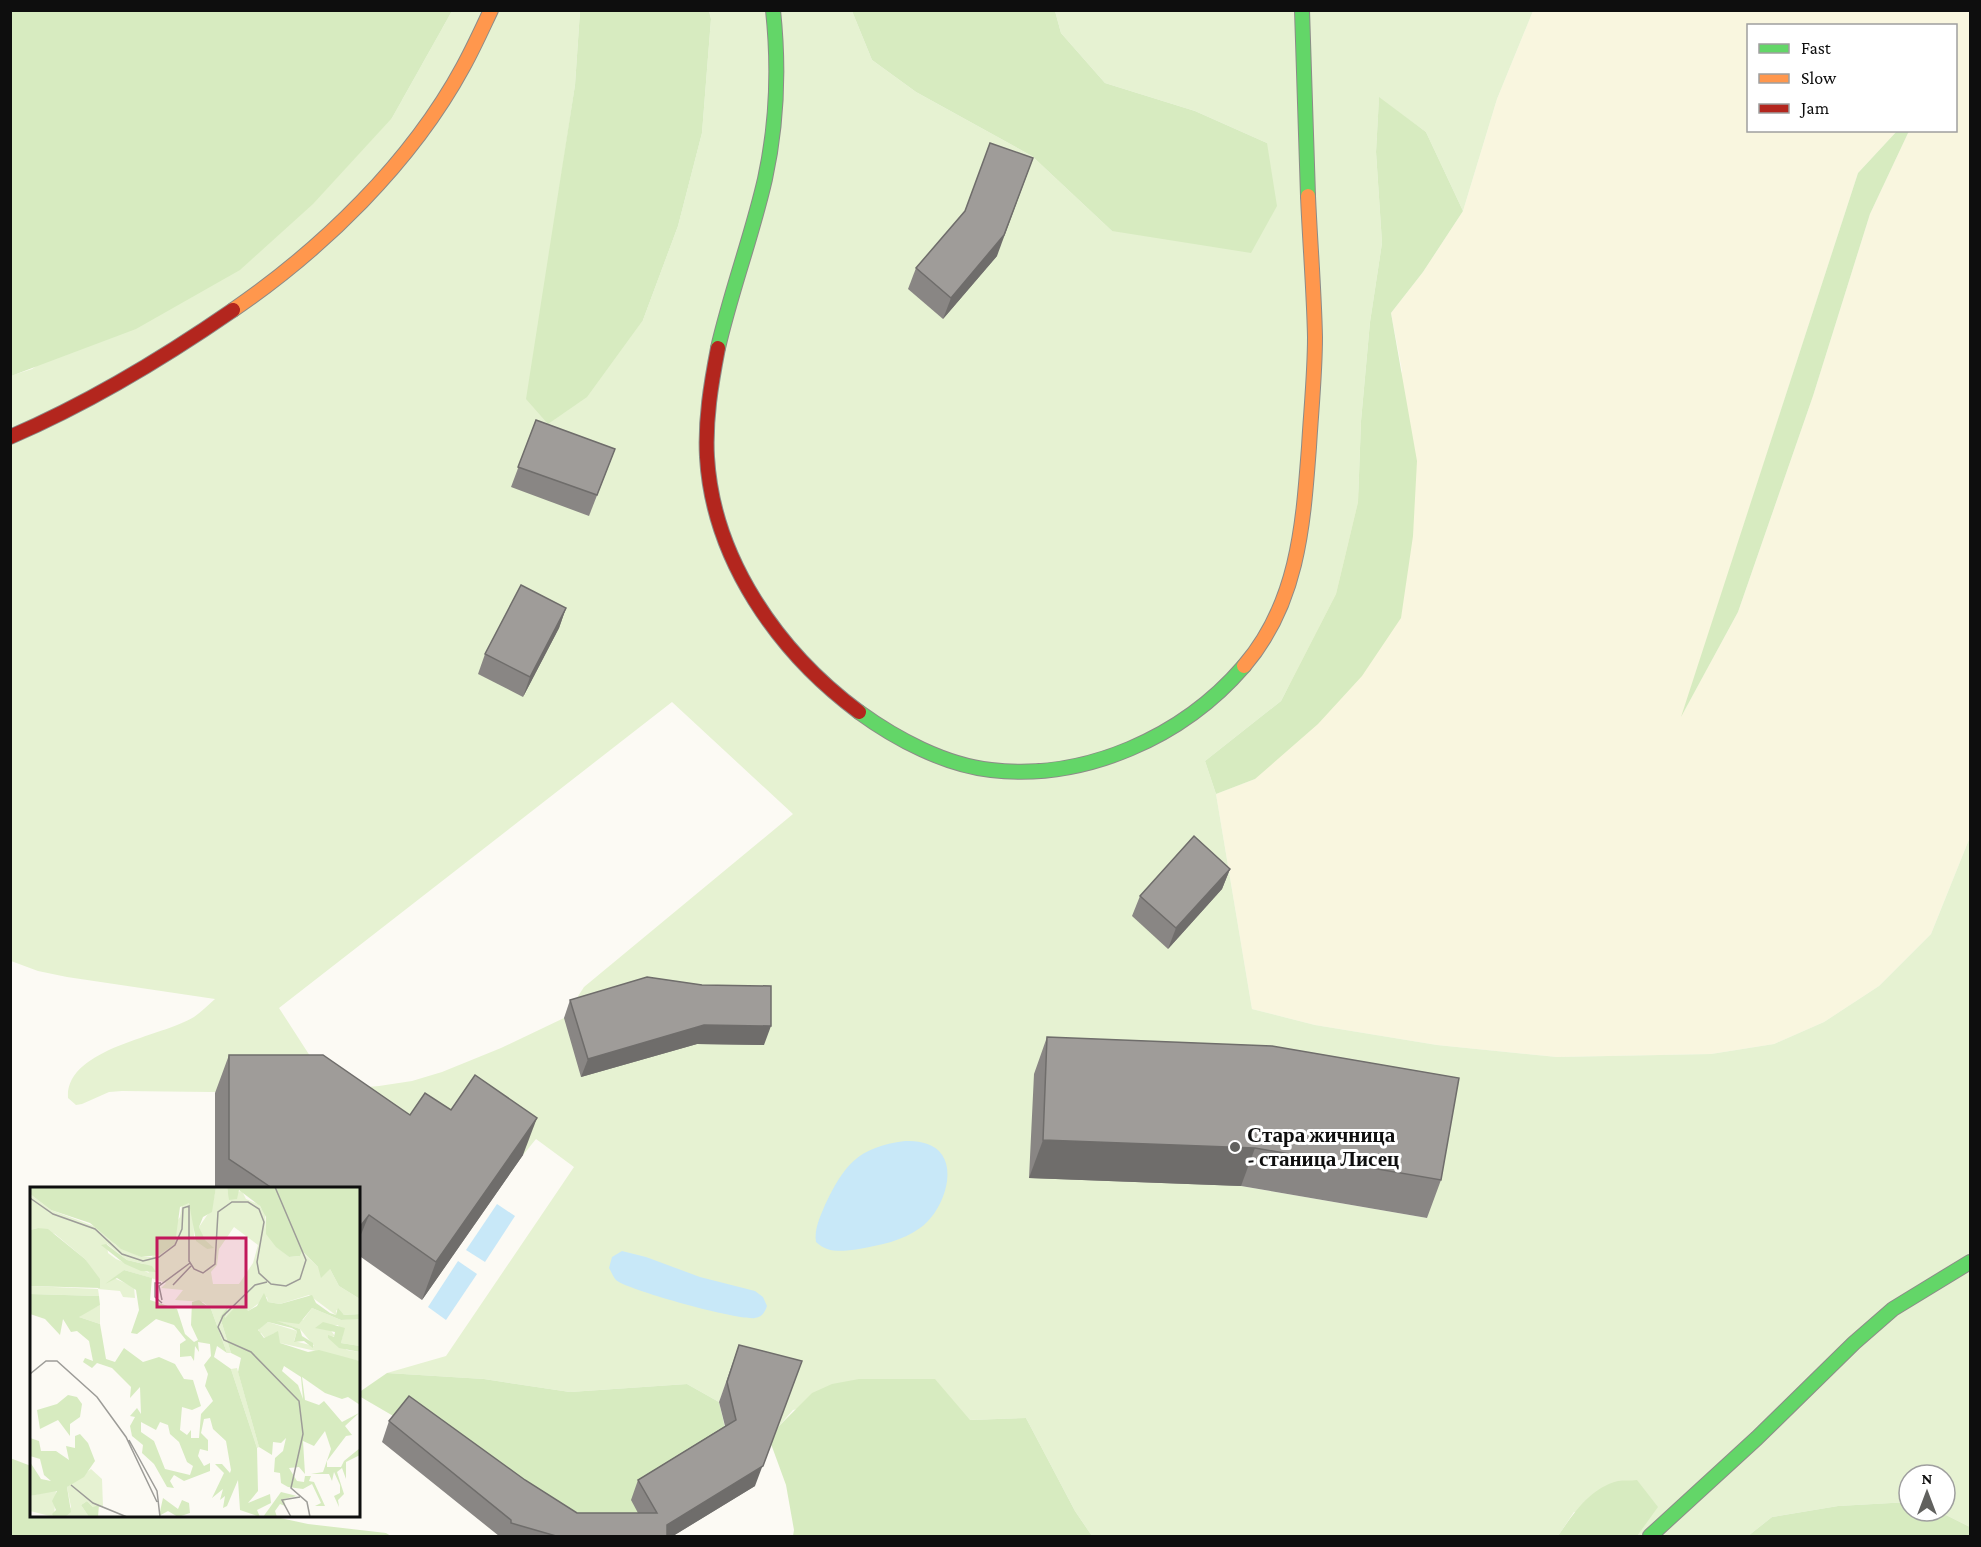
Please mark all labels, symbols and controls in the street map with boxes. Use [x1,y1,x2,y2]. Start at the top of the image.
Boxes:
legend [1747,24,1957,132]
text: Fast [1801,38,1832,58]
text: Slow [1801,68,1837,88]
text: Jam [1799,98,1830,118]
place label: Стара жичница - станица Лисец [1247,1123,1399,1171]
marker: Стара жичница - станица Лисец [1228,1140,1242,1154]
inset map [30,1187,360,1517]
north arrow [1897,1463,1957,1523]
text: N [1922,1470,1933,1487]

